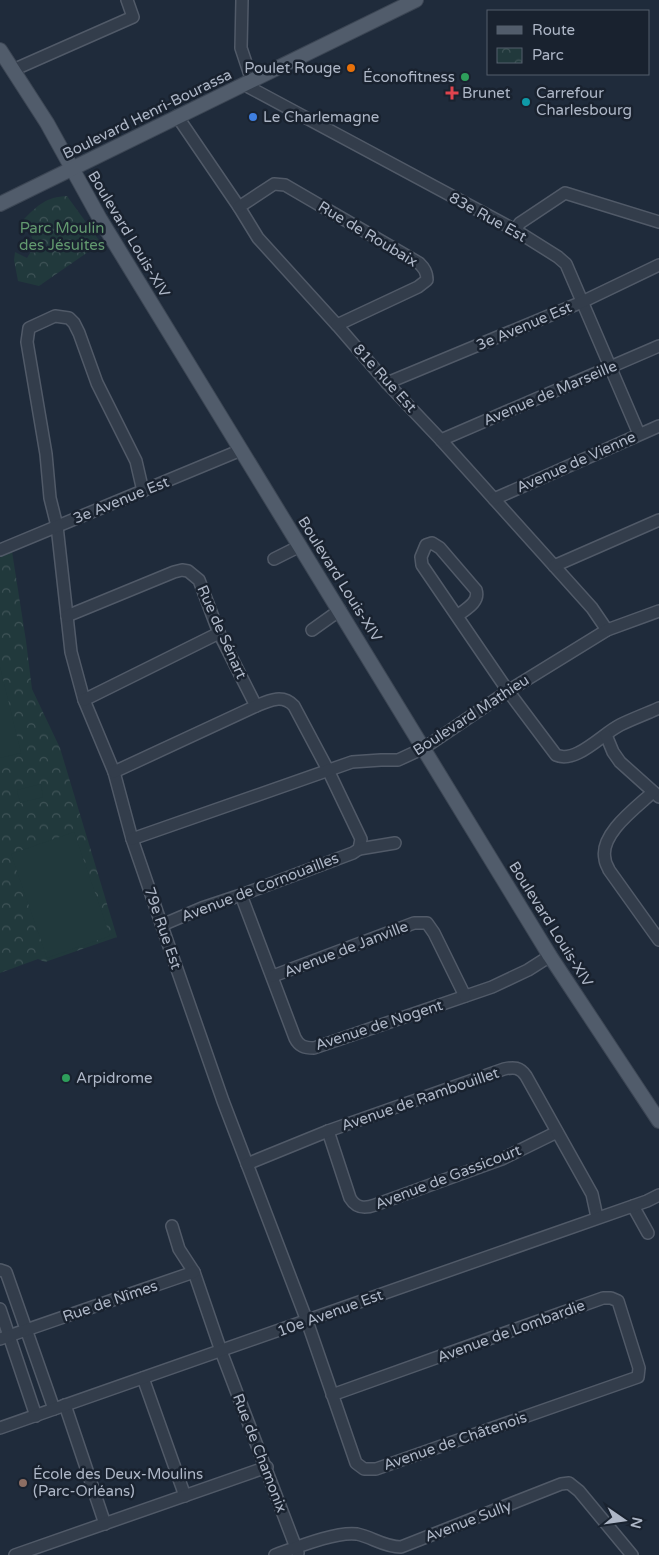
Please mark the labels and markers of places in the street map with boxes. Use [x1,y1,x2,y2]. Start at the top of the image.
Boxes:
place label: Poulet Rouge [244,59,341,77]
marker: Poulet Rouge [345,62,357,74]
place label: Éconofitness [363,68,455,86]
marker: Éconofitness [459,71,471,83]
place label: Brunet [462,84,511,102]
place label: Carrefour Charlesbourg [536,84,632,119]
marker: Brunet [446,87,458,99]
marker: Carrefour Charlesbourg [520,96,532,108]
place label: Le Charlemagne [263,108,379,126]
marker: Le Charlemagne [247,111,259,123]
place label: Arpidrome [76,1069,152,1087]
marker: Arpidrome [60,1072,72,1084]
place label: École des Deux-Moulins (Parc-Orléans) [33,1465,203,1500]
marker: École des Deux-Moulins (Parc-Orléans) [17,1477,29,1489]

